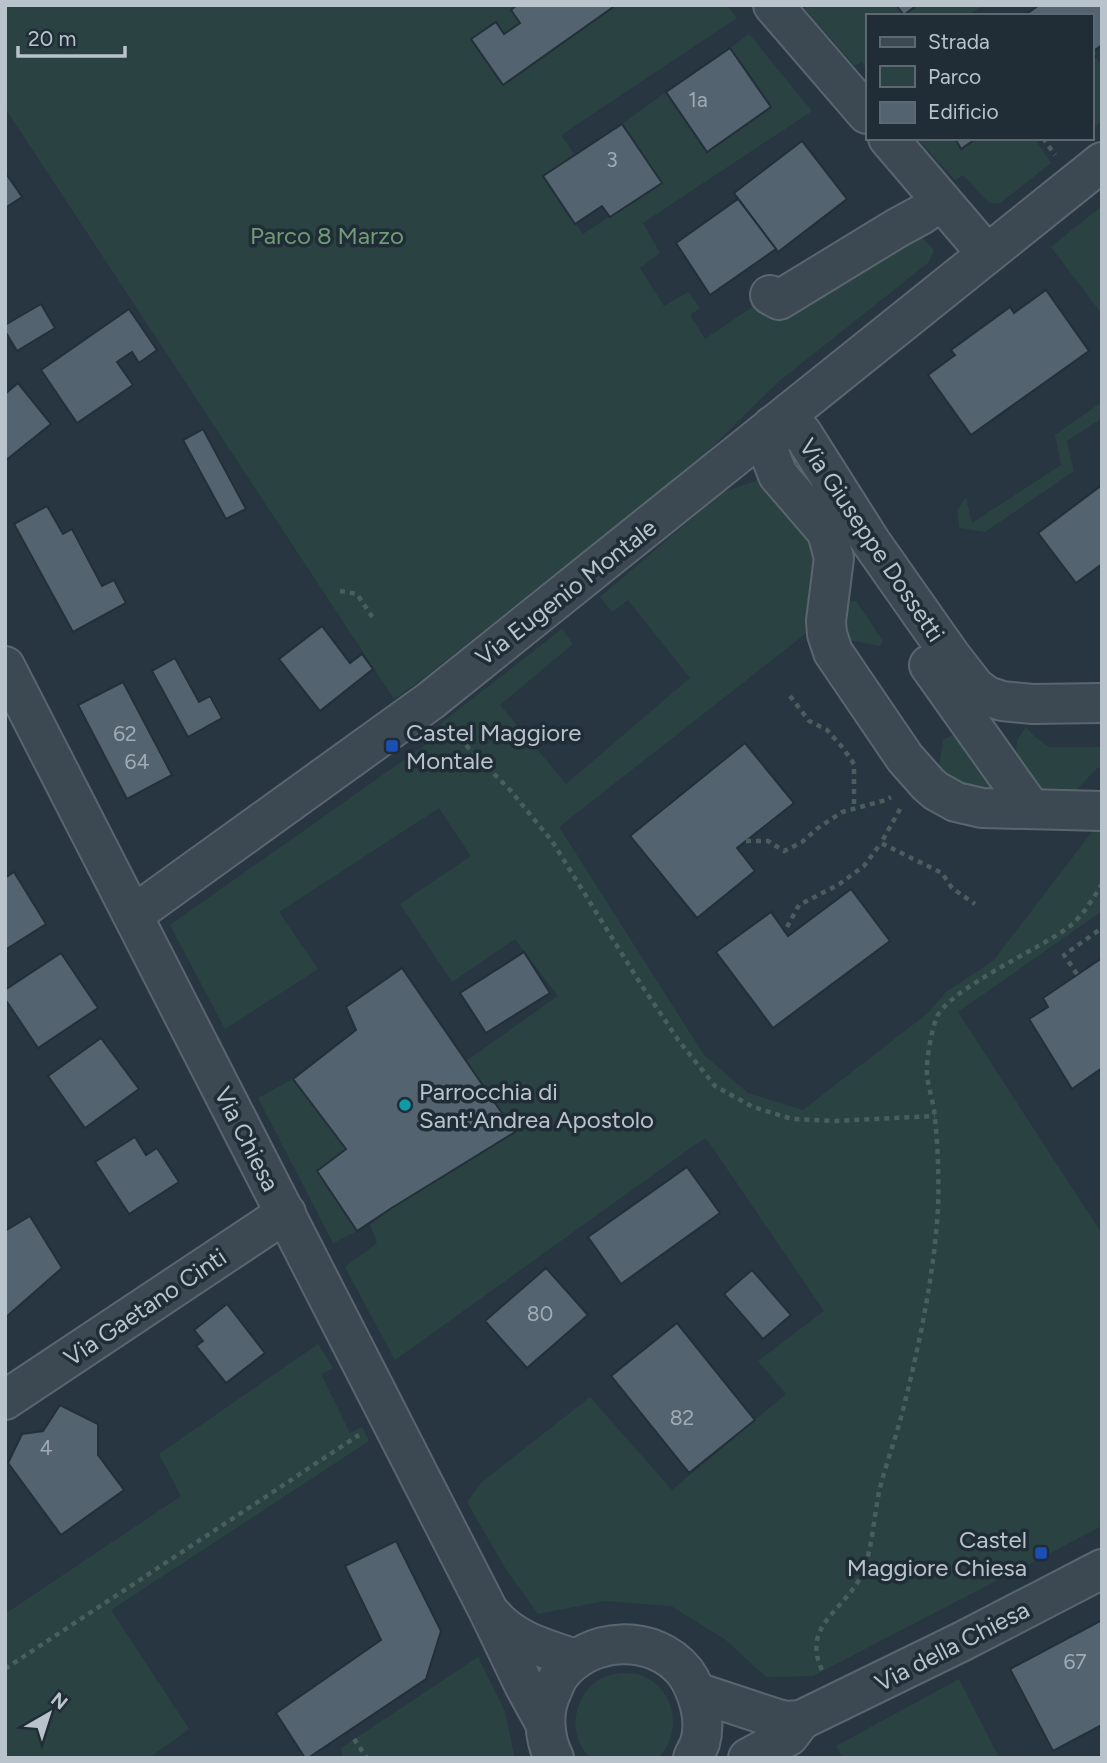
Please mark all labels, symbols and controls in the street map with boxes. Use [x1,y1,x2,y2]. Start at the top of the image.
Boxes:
scale bar [18,14,124,58]
legend [866,14,1093,140]
text: 20 m [28,26,76,51]
text: Strada [928,29,990,54]
text: Parco [928,64,981,89]
house number: 1a [688,87,708,112]
text: Edificio [928,99,999,124]
house number: 3 [606,147,618,172]
park label: Parco 8 Marzo [250,221,404,250]
street label: Via Giuseppe Dossetti [793,433,951,647]
street label: Via Eugenio Montale [470,512,662,672]
place label: Castel Maggiore Montale [406,718,581,775]
house number: 62 [113,721,137,746]
marker: Castel Maggiore Montale [384,738,400,754]
house number: 64 [125,749,149,774]
place label: Parrocchia di Sant'Andrea Apostolo [419,1077,654,1134]
street label: Via Chiesa [208,1082,286,1196]
marker: Parrocchia di Sant'Andrea Apostolo [397,1097,413,1113]
street label: Via Gaetano Cinti [58,1242,232,1372]
house number: 80 [527,1301,553,1326]
house number: 82 [670,1405,694,1430]
house number: 4 [39,1435,53,1460]
place label: Castel Maggiore Chiesa [847,1525,1027,1582]
marker: Castel Maggiore Chiesa [1033,1545,1049,1561]
street label: Via della Chiesa [870,1595,1034,1697]
house number: 67 [1063,1649,1087,1674]
north arrow [14,1679,84,1749]
text: N [46,1688,72,1715]

